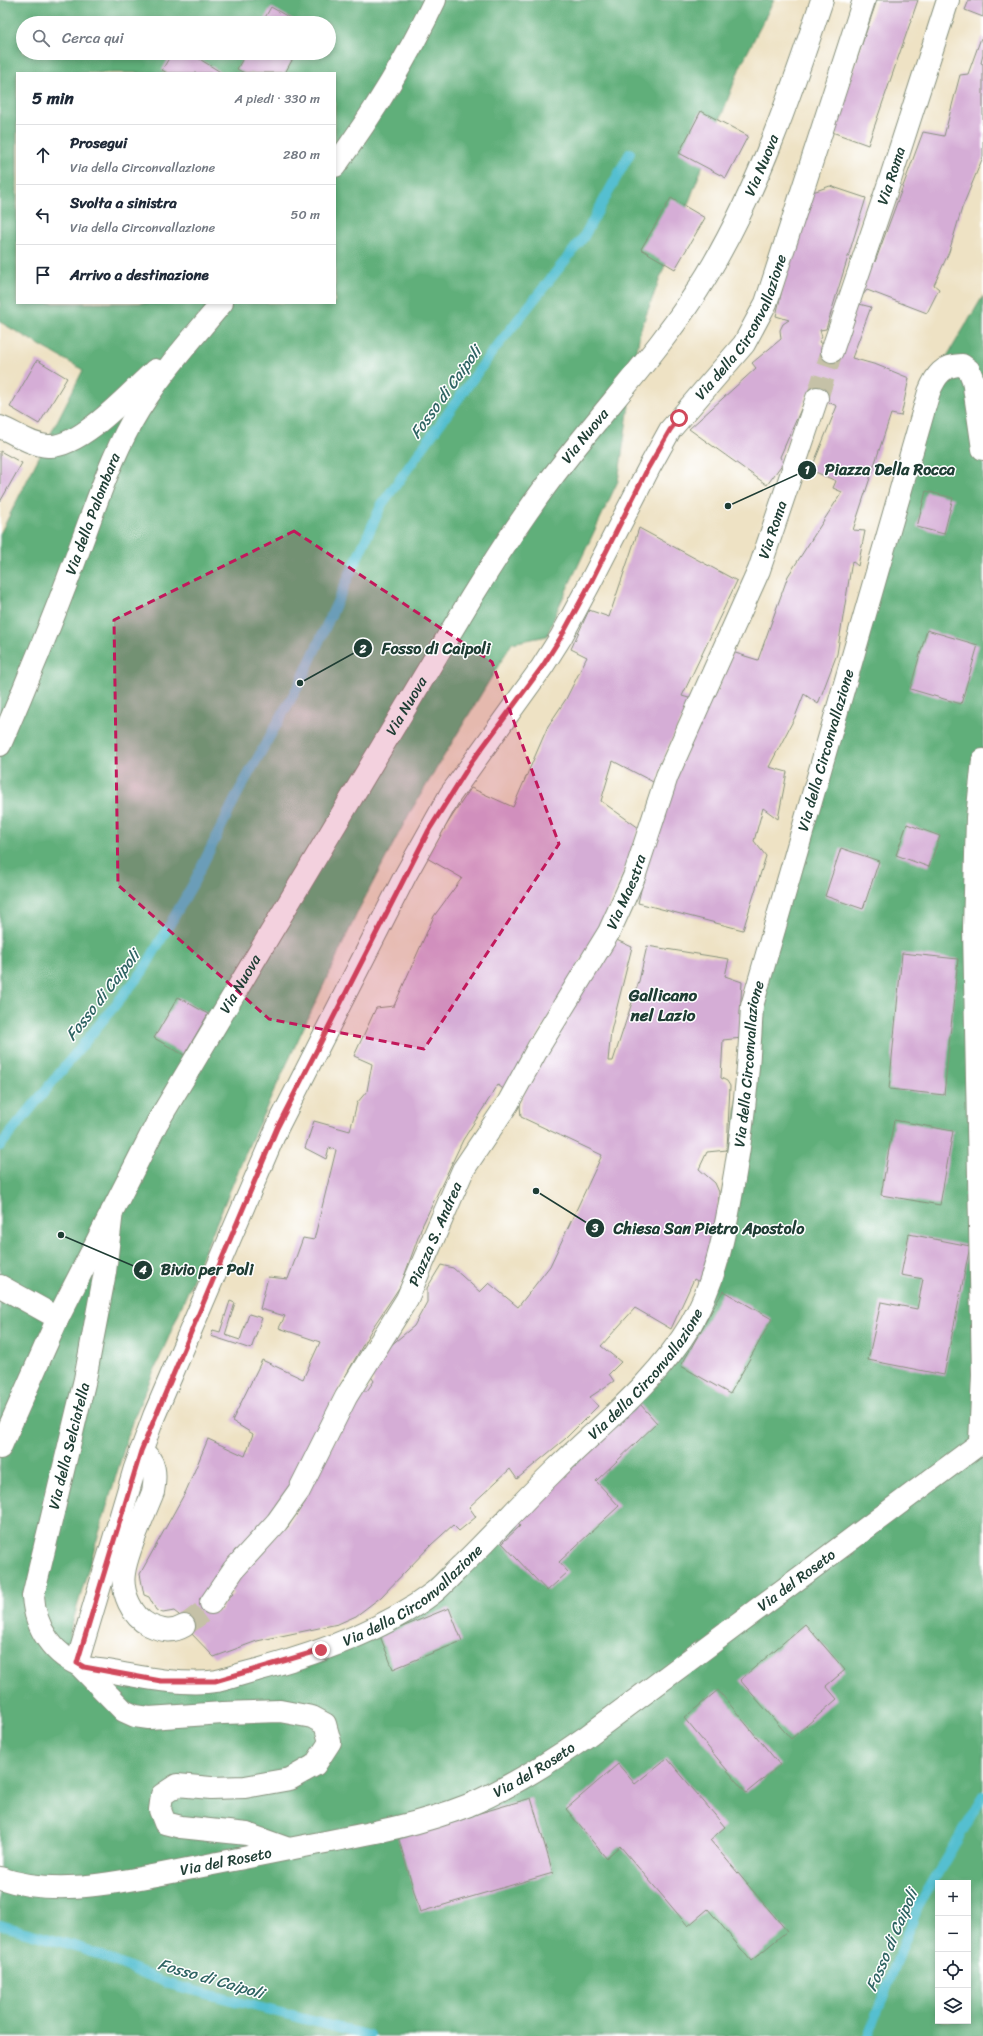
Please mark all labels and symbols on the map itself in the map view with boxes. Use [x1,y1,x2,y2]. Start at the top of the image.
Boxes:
street label: Via Nuova [737,130,786,201]
street label: Via Roma [869,143,913,208]
street label: Via della Circonvallazione [688,251,794,406]
water label: Fosso di Caipoli [402,337,491,445]
street label: Via Nuova [554,402,616,469]
route start [670,409,688,427]
street label: Via della Palombara [58,448,128,579]
text: Piazza Della Rocca [825,455,955,484]
callout: Piazza Della Rocca [797,456,964,484]
text: 1 [804,459,810,481]
street label: Via Roma [751,497,795,562]
callout: Fosso di Caipoli [353,634,498,662]
text: Fosso di Caipoli [381,634,492,663]
text: 2 [359,638,367,660]
street label: Via della Circonvallazione [790,666,862,834]
street label: Via Nuova [379,671,435,741]
street label: Via Maestra [599,850,654,934]
water label: Fosso di Caipoli [58,941,149,1047]
street label: Via Nuova [212,949,268,1019]
street label: Via della Circonvallazione [726,977,772,1149]
district label: Gallicano nel Lazio [628,980,698,1030]
street label: Piazza S. Andrea [401,1177,469,1291]
callout: Chiesa San Pietro Apostolo [585,1214,812,1242]
text: Chiesa San Pietro Apostolo [613,1214,805,1243]
text: 3 [591,1217,599,1239]
text: Bivio per Poli [161,1255,254,1284]
callout: Bivio per Poli [133,1256,261,1284]
text: 4 [138,1259,147,1281]
street label: Via della Circonvallazione [582,1303,710,1446]
street label: Via della Selciatella [41,1379,97,1512]
street label: Via della Circonvallazione [339,1538,489,1654]
street label: Via del Roseto [752,1542,842,1618]
route end [312,1641,330,1659]
street label: Via del Roseto [488,1735,581,1805]
street label: Via del Roseto [178,1840,274,1883]
water label: Fosso di Caipoli [857,1881,927,1996]
water label: Fosso di Caipoli [155,1950,271,2008]

